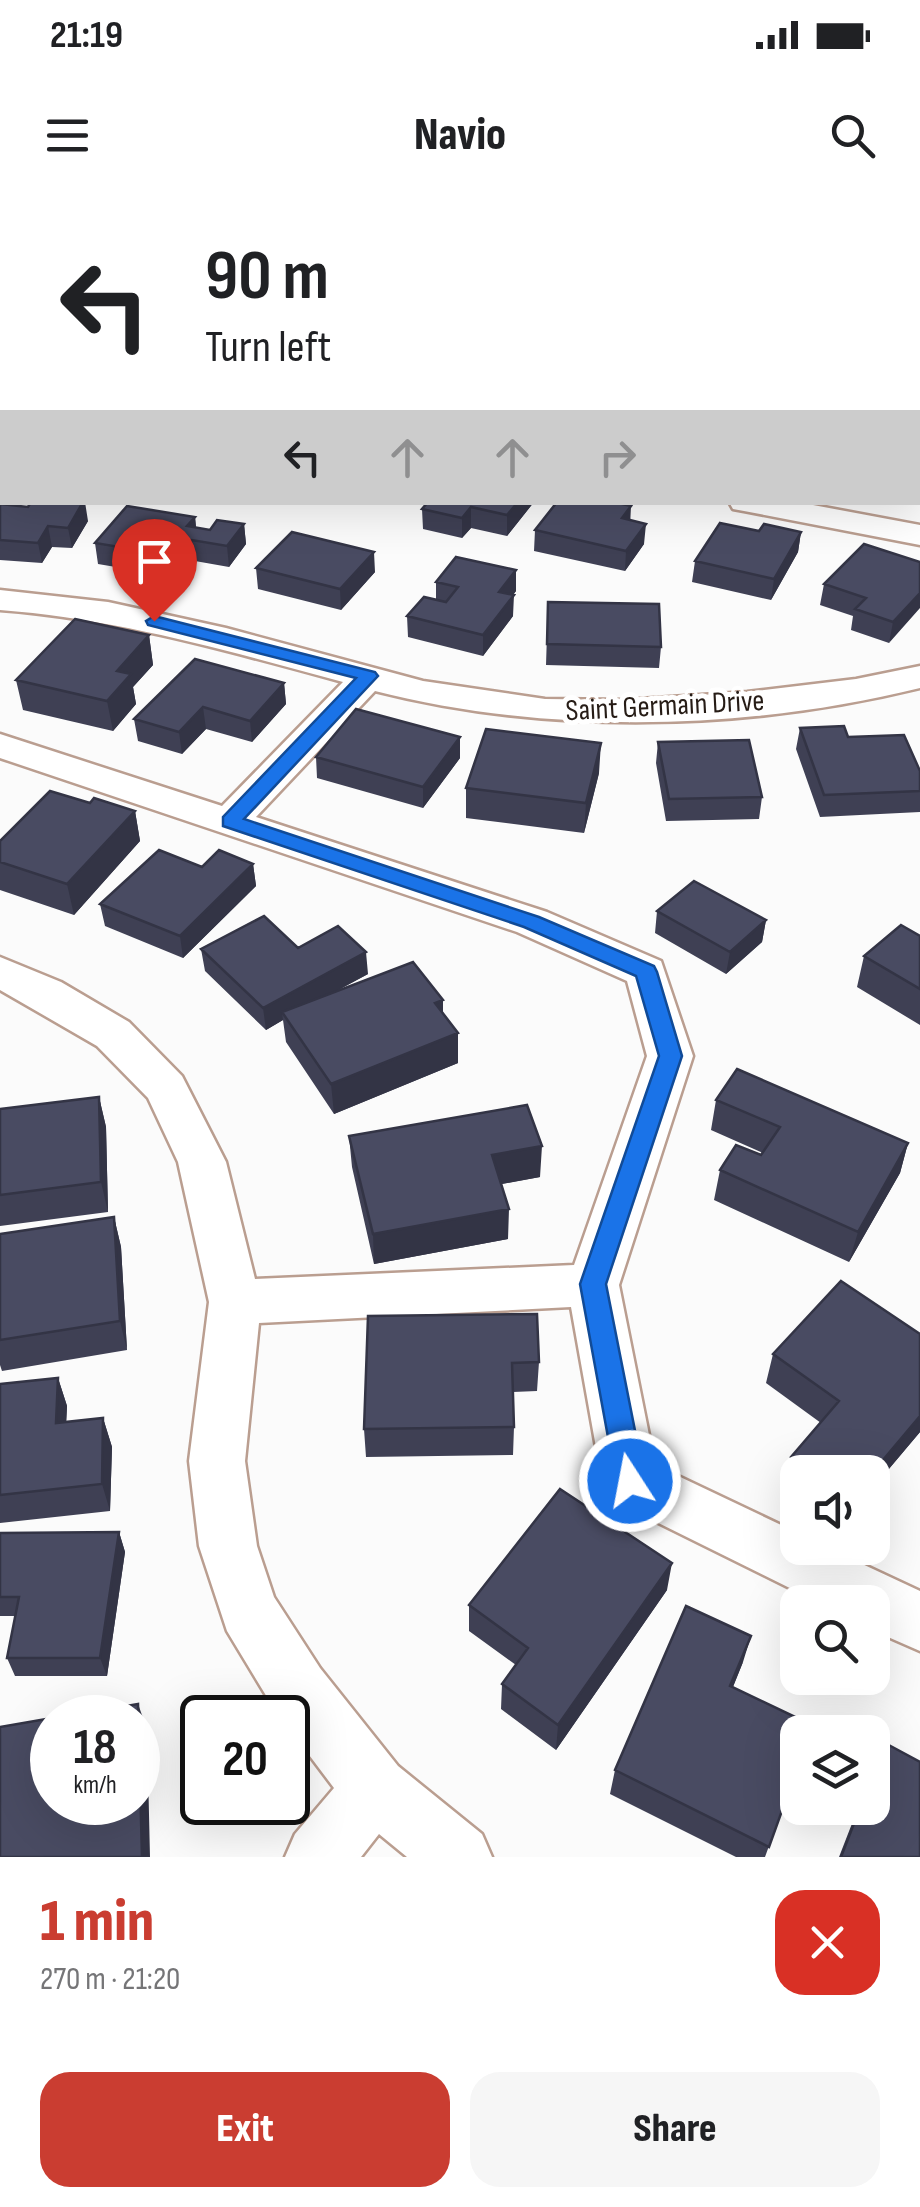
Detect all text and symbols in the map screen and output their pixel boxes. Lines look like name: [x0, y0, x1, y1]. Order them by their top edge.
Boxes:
text: 21:19: [50, 13, 123, 58]
icon: menu: [40, 108, 95, 163]
text: Navio: [414, 108, 506, 163]
icon: search: [825, 108, 880, 163]
text: 90 m: [205, 235, 329, 319]
icon: left: [40, 240, 170, 370]
text: Turn left: [205, 320, 331, 375]
icon: left: [275, 430, 330, 485]
icon: ahead: [380, 430, 435, 485]
icon: ahead: [485, 430, 540, 485]
icon: right: [590, 430, 645, 485]
pin: [112, 519, 197, 622]
icon: arrive: [127, 534, 182, 589]
street label: Saint Germain Drive: [565, 683, 765, 729]
position arrow: [578, 1429, 682, 1533]
map controls: [780, 1455, 890, 1825]
button: sound: [780, 1455, 890, 1565]
button: search: [780, 1585, 890, 1695]
speed limit sign: 20: [180, 1695, 310, 1825]
button: layers: [780, 1715, 890, 1825]
text: 18: [73, 1718, 117, 1778]
text: km/h: [73, 1770, 117, 1801]
text: 1 min: [40, 1886, 154, 1958]
button: close: [775, 1890, 880, 1995]
text: 270 m · 21:20: [40, 1960, 180, 1999]
button: Exit: [40, 2072, 450, 2187]
button: Share: [470, 2072, 880, 2187]

